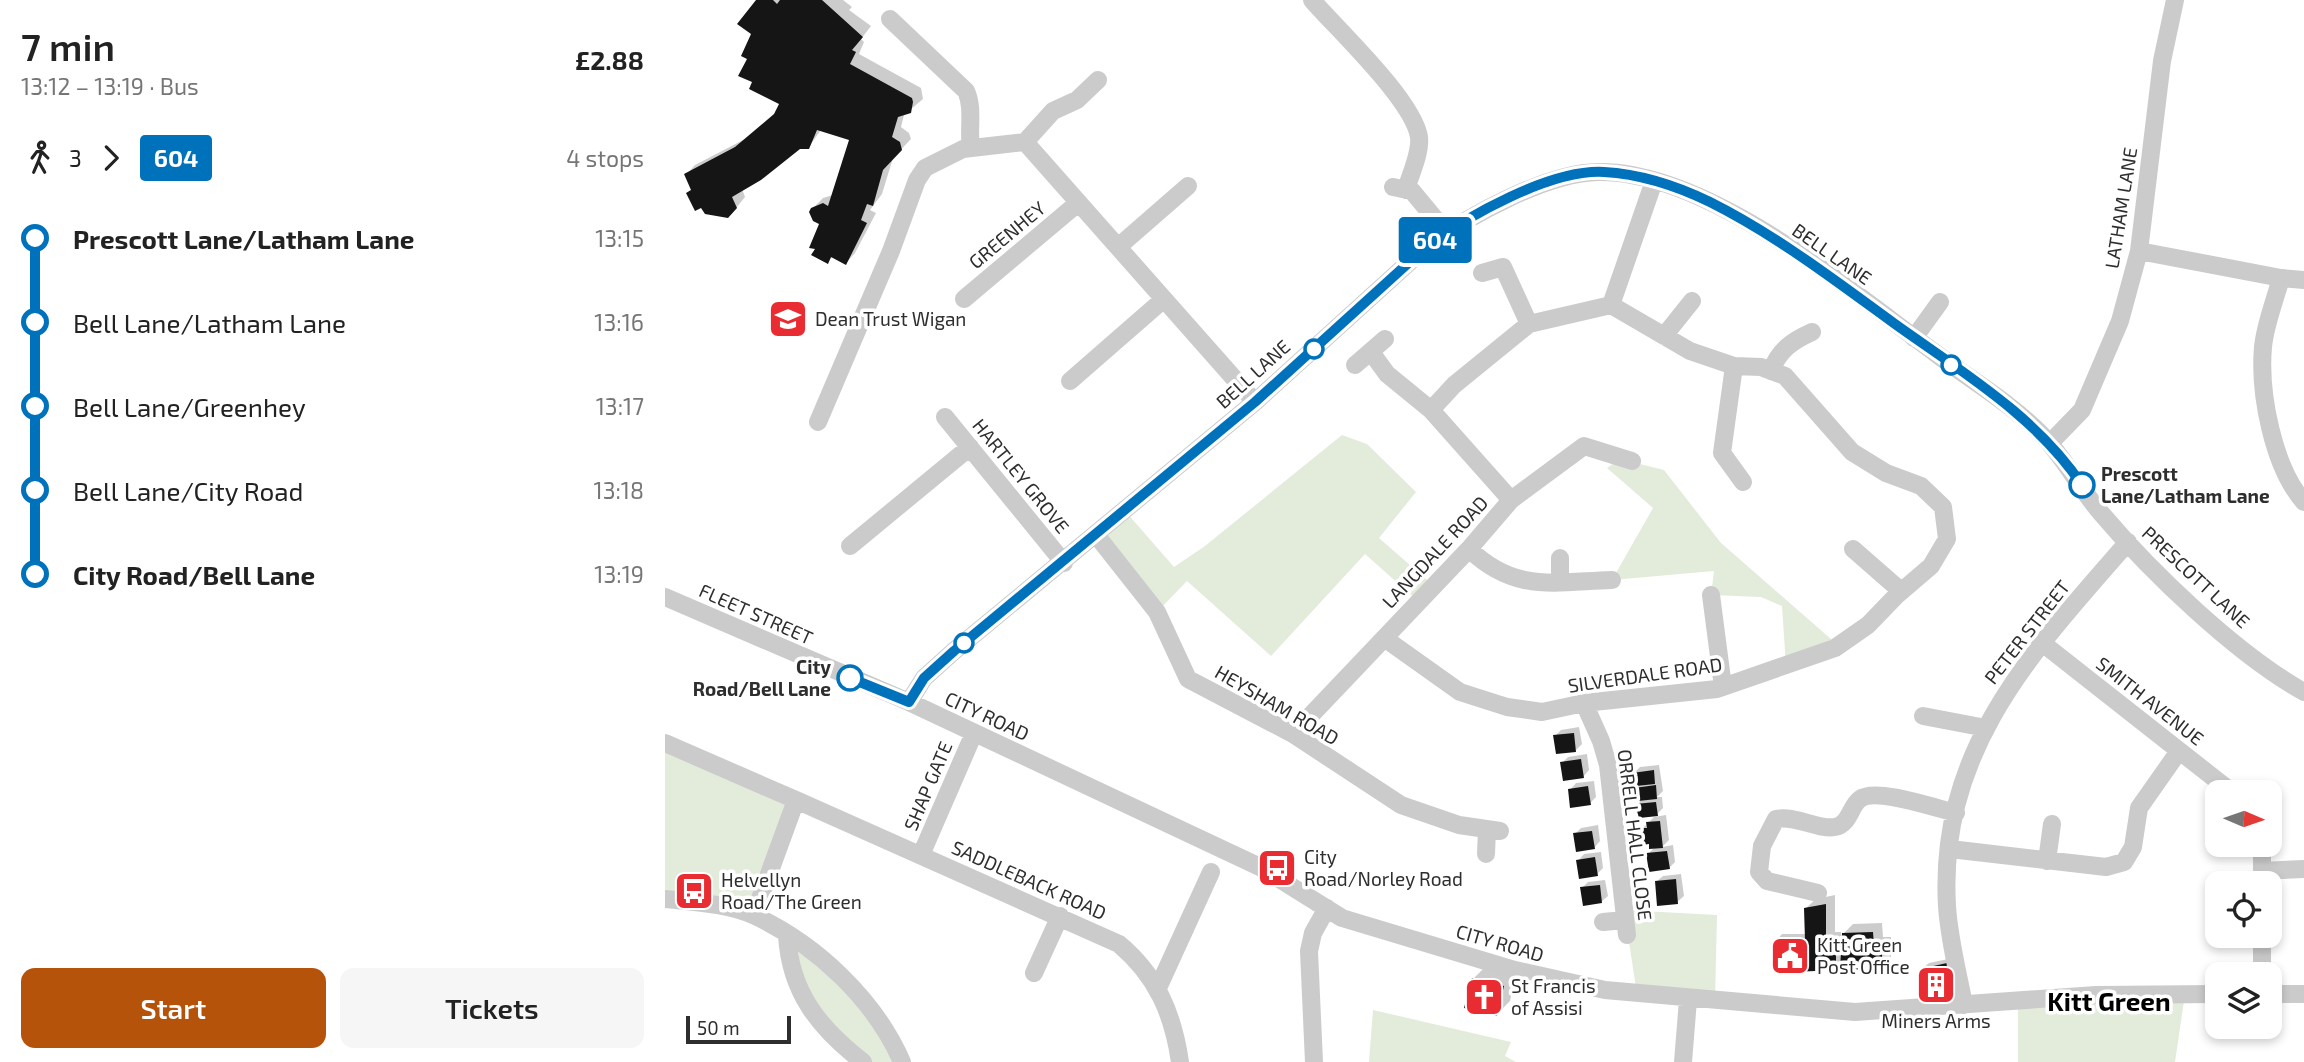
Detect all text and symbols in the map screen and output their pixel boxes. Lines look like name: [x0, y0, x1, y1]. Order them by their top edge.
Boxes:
text: 7 min: [21, 23, 115, 69]
text: £2.88: [575, 44, 644, 75]
text: 13:12 – 13:19 · Bus: [21, 72, 199, 100]
icon: walk: [21, 139, 59, 177]
icon: forward: [92, 139, 130, 177]
text: 604: [154, 143, 198, 172]
text: 3: [69, 144, 82, 172]
text: 4 stops: [566, 144, 644, 172]
street label: LATHAM LANE: [2100, 146, 2141, 270]
street label: GREENHEY: [964, 196, 1050, 273]
line badge: 604: [1395, 217, 1475, 263]
street label: BELL LANE: [1788, 218, 1876, 289]
text: Prescott Lane/Latham Lane: [73, 223, 414, 254]
text: 13:15: [595, 224, 644, 252]
text: 604: [1413, 225, 1457, 254]
school or university icon: Dean Trust Wigan: [767, 298, 809, 340]
text: Bell Lane/Latham Lane: [73, 307, 346, 338]
place label: Dean Trust Wigan: [815, 307, 966, 330]
text: 13:16: [594, 308, 644, 336]
street label: BELL LANE: [1211, 335, 1294, 413]
unlabelled marker: [1304, 339, 1324, 359]
unlabelled marker: [1941, 355, 1961, 375]
text: Bell Lane/Greenhey: [73, 391, 306, 422]
text: 13:17: [596, 392, 644, 420]
street label: HARTLEY GROVE: [968, 414, 1075, 538]
place label: Prescott Lane/Latham Lane: [2101, 462, 2270, 507]
marker: Prescott Lane/Latham Lane: [2069, 472, 2095, 498]
text: Bell Lane/City Road: [73, 475, 304, 506]
text: 13:18: [594, 476, 644, 504]
street label: LANGDALE ROAD: [1377, 491, 1492, 612]
street label: PRESCOTT LANE: [2138, 521, 2255, 632]
text: City Road/Bell Lane: [73, 559, 315, 590]
text: 13:19: [594, 560, 644, 588]
street label: PETER STREET: [1979, 575, 2074, 688]
street label: FLEET STREET: [696, 578, 817, 649]
unlabelled marker: [954, 633, 974, 653]
street label: SILVERDALE ROAD: [1566, 652, 1724, 697]
street label: SMITH AVENUE: [2092, 652, 2209, 750]
place label: City Road/Bell Lane: [693, 655, 831, 700]
street label: HEYSHAM ROAD: [1211, 660, 1343, 749]
marker: City Road/Bell Lane: [837, 665, 863, 691]
street label: CITY ROAD: [941, 686, 1033, 745]
street label: SHAP GATE: [898, 738, 957, 834]
street label: ORRELL HALL CLOSE: [1614, 748, 1657, 922]
north arrow: [2205, 780, 2282, 858]
map controls: [2205, 780, 2282, 1039]
street label: SADDLEBACK ROAD: [948, 835, 1110, 924]
place label: City Road/Norley Road: [1304, 845, 1463, 890]
bus stop icon: City Road/Norley Road: [1256, 847, 1298, 889]
place label: Helvellyn Road/The Green: [721, 868, 862, 913]
bus stop icon: Helvellyn Road/The Green: [673, 870, 715, 912]
button: locate: [2205, 871, 2282, 948]
street label: CITY ROAD: [1454, 919, 1547, 966]
place label: Kitt Green Post Office: [1817, 933, 1910, 978]
public building icon: Kitt Green Post Office: [1769, 935, 1811, 977]
button: layers: [2205, 962, 2282, 1039]
building icon: Miners Arms: [1915, 964, 1957, 1006]
button: Start: [21, 968, 326, 1048]
button: Tickets: [340, 968, 644, 1048]
place label: St Francis of Assisi: [1511, 974, 1596, 1019]
church icon: St Francis of Assisi: [1463, 976, 1505, 1018]
district label: Kitt Green: [2047, 985, 2171, 1016]
place label: Miners Arms: [1881, 1009, 1991, 1032]
scale bar: [686, 1013, 791, 1045]
text: 50 m: [697, 1016, 740, 1039]

